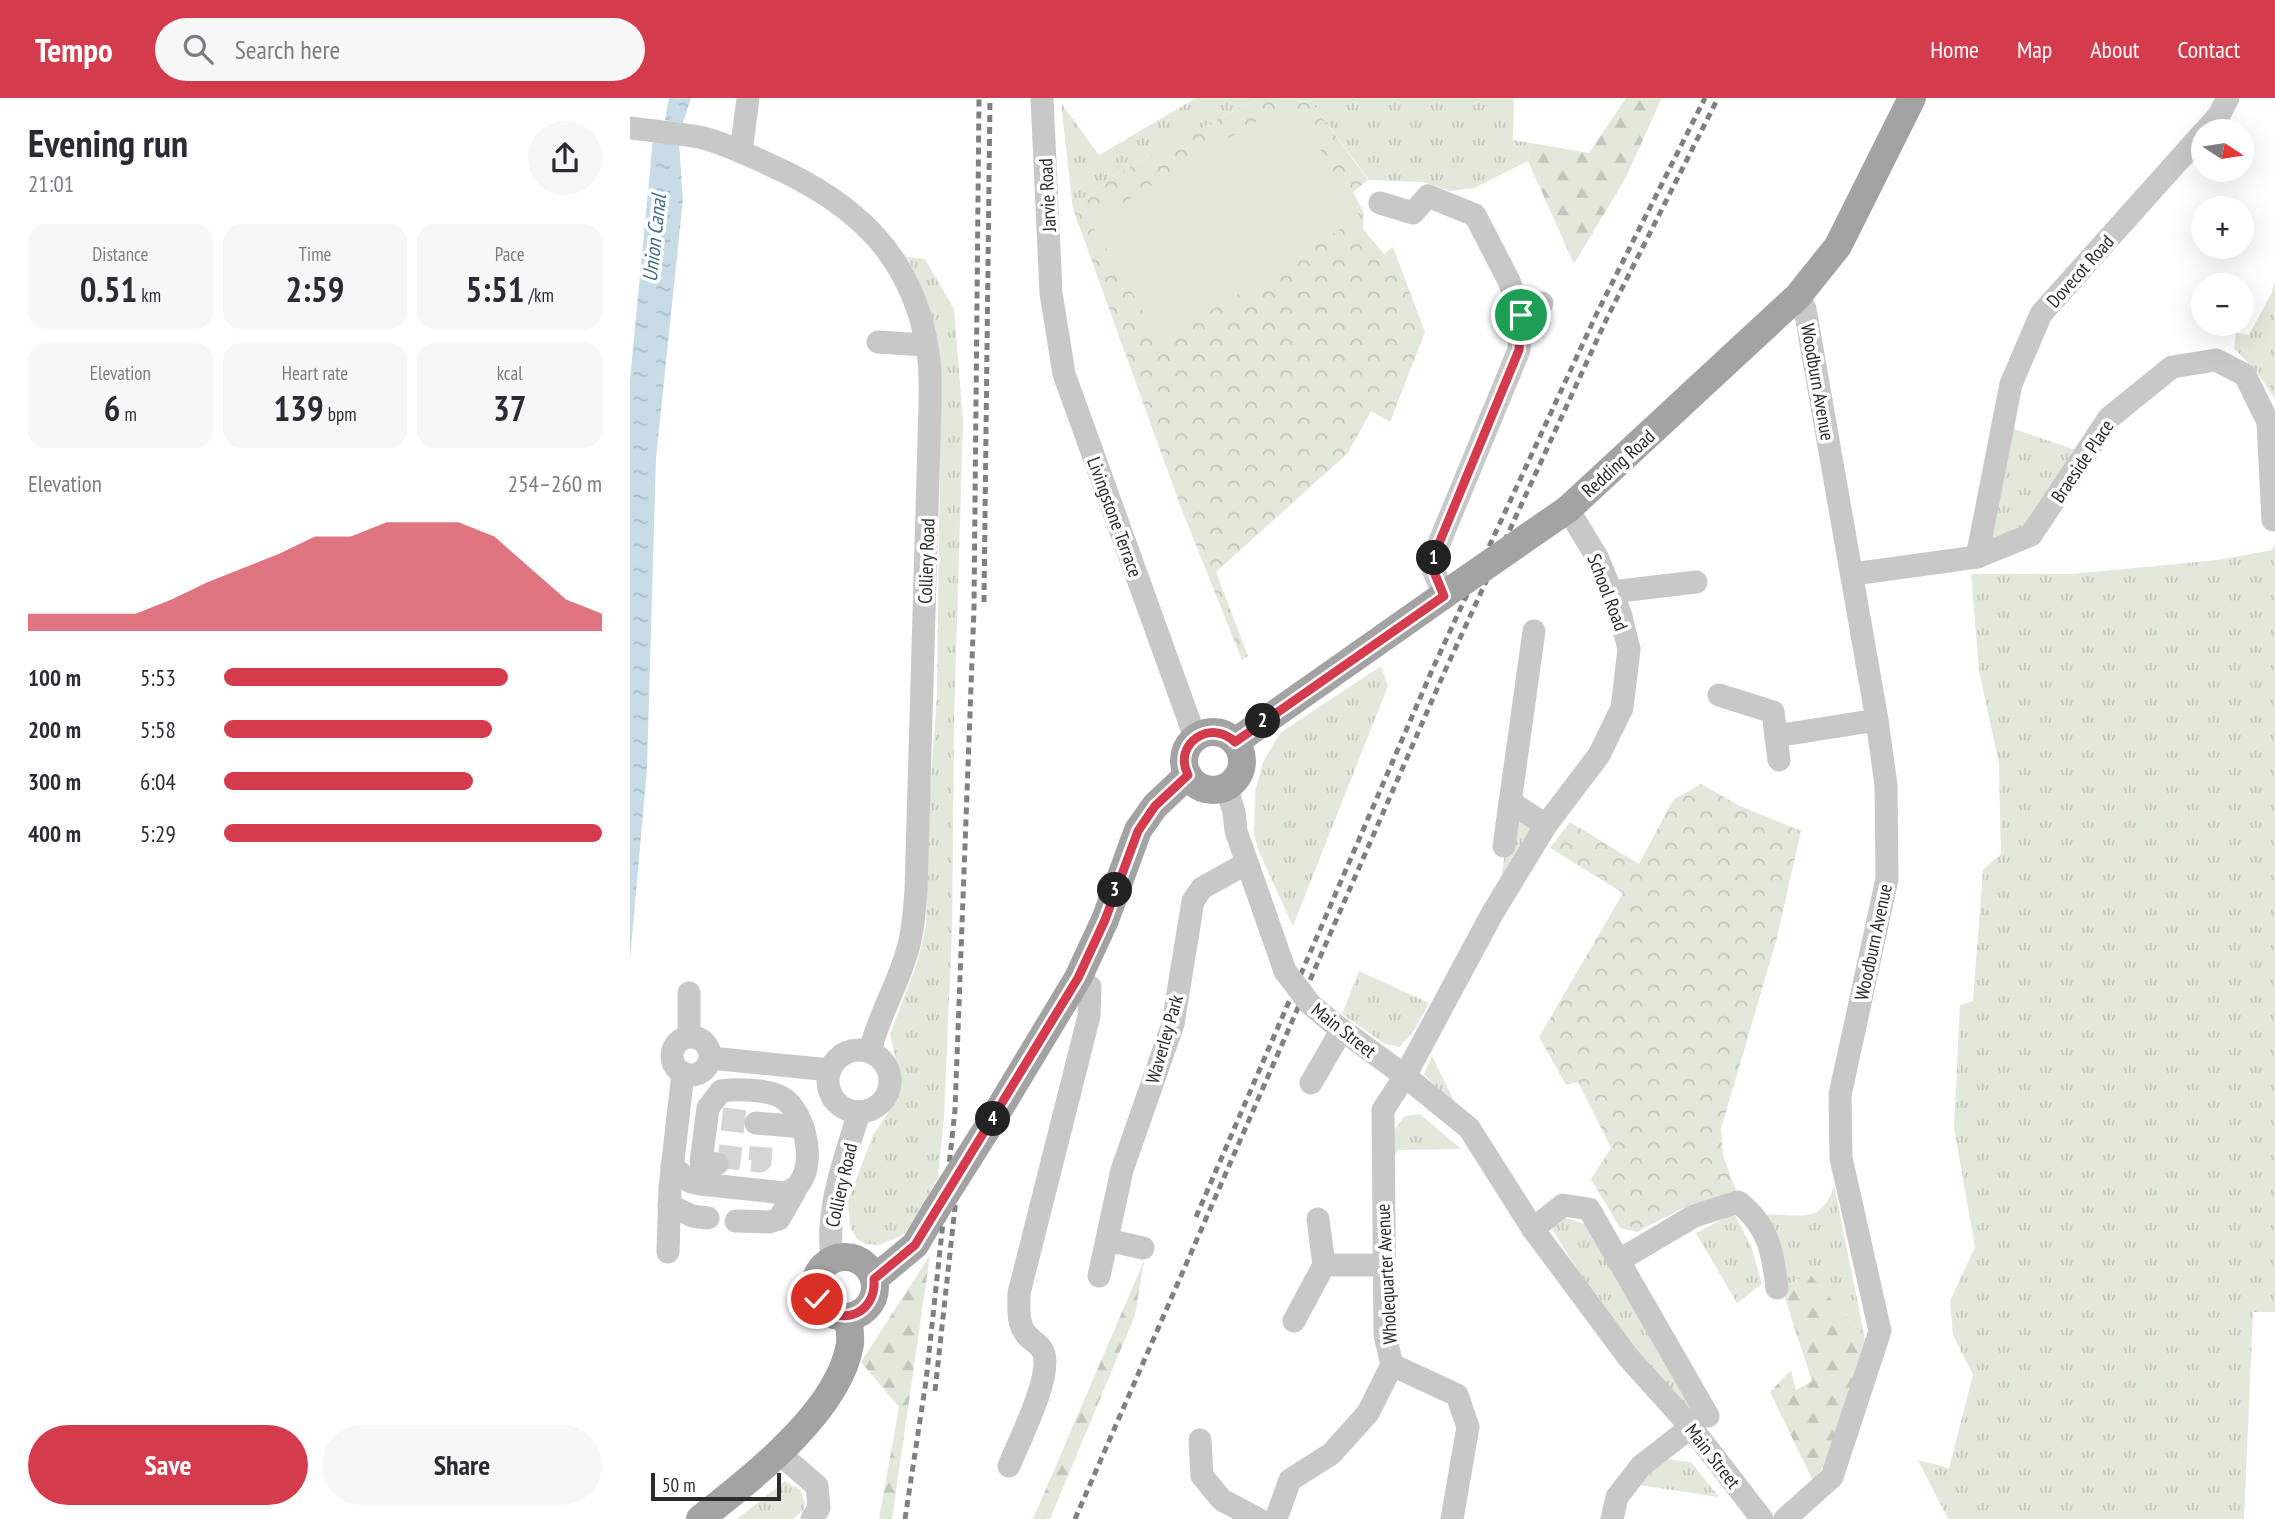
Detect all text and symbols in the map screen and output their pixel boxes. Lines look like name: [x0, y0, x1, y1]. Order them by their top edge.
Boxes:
search box: [155, 18, 645, 81]
text: Tempo: [35, 28, 113, 71]
icon: search: [179, 30, 217, 68]
text: Search here: [235, 33, 340, 66]
text: Home: [1930, 34, 1979, 65]
text: Map: [2017, 34, 2052, 65]
text: About: [2090, 34, 2139, 65]
text: Contact: [2177, 34, 2240, 65]
text: Evening run: [28, 118, 188, 167]
north arrow: [2191, 119, 2254, 182]
map controls: [2191, 119, 2254, 336]
button: share: [528, 121, 602, 195]
street label: Jarvie Road: [1033, 158, 1061, 233]
text: 21:01: [28, 169, 74, 198]
water label: Union Canal: [636, 191, 672, 283]
button: +: [2191, 196, 2254, 259]
street label: Dovecot Road: [2041, 230, 2119, 312]
text: Distance: [92, 242, 148, 266]
text: Time: [299, 242, 331, 266]
text: Pace: [495, 242, 525, 266]
text: 0.51: [80, 266, 137, 312]
text: 2:59: [286, 266, 344, 312]
text: 5:51: [465, 266, 524, 312]
button: −: [2191, 273, 2254, 336]
text: km: [137, 283, 161, 307]
text: /km: [524, 283, 554, 307]
pin: [1491, 285, 1551, 345]
icon: arrive: [1502, 296, 1540, 334]
street label: Woodburn Avenue: [1796, 322, 1840, 442]
text: Elevation: [90, 361, 151, 385]
text: Heart rate: [282, 361, 348, 385]
text: kcal: [497, 361, 523, 385]
text: 6: [104, 385, 120, 431]
text: 139: [273, 385, 324, 431]
text: 37: [493, 385, 526, 431]
text: m: [120, 402, 137, 426]
text: bpm: [324, 402, 357, 426]
street label: Braeside Place: [2045, 415, 2119, 507]
street label: Redding Road: [1577, 424, 1659, 502]
street label: Livingstone Terrace: [1082, 454, 1148, 581]
text: Elevation: [28, 469, 102, 498]
text: 254–260 m: [508, 469, 602, 498]
street label: Colliery Road: [913, 518, 939, 604]
pin: 1: [1416, 540, 1452, 575]
text: 1: [1429, 545, 1438, 569]
street label: School Road: [1582, 550, 1634, 634]
text: 100 m: [28, 663, 81, 692]
text: 5:53: [140, 663, 176, 692]
pin: 2: [1246, 704, 1280, 738]
text: 2: [1258, 708, 1267, 732]
text: 200 m: [28, 715, 81, 744]
text: 5:58: [140, 715, 176, 744]
text: 300 m: [28, 767, 81, 796]
text: 6:04: [140, 767, 176, 796]
text: 400 m: [28, 819, 81, 848]
text: 5:29: [140, 819, 176, 848]
pin: 3: [1098, 872, 1133, 908]
text: 3: [1110, 877, 1119, 901]
street label: Woodburn Avenue: [1849, 881, 1897, 1002]
street label: Waverley Park: [1140, 991, 1188, 1086]
street label: Main Street: [1307, 997, 1382, 1063]
pin: 4: [976, 1102, 1010, 1136]
text: 4: [988, 1106, 997, 1130]
street label: Colliery Road: [820, 1141, 862, 1229]
street label: Wholequarter Avenue: [1370, 1203, 1402, 1345]
pin: [787, 1269, 847, 1329]
icon: check: [798, 1280, 836, 1318]
street label: Main Street: [1680, 1419, 1746, 1494]
button: Save: [28, 1425, 308, 1505]
button: Share: [322, 1425, 602, 1505]
scale bar: [651, 1470, 780, 1502]
text: 50 m: [662, 1473, 696, 1497]

